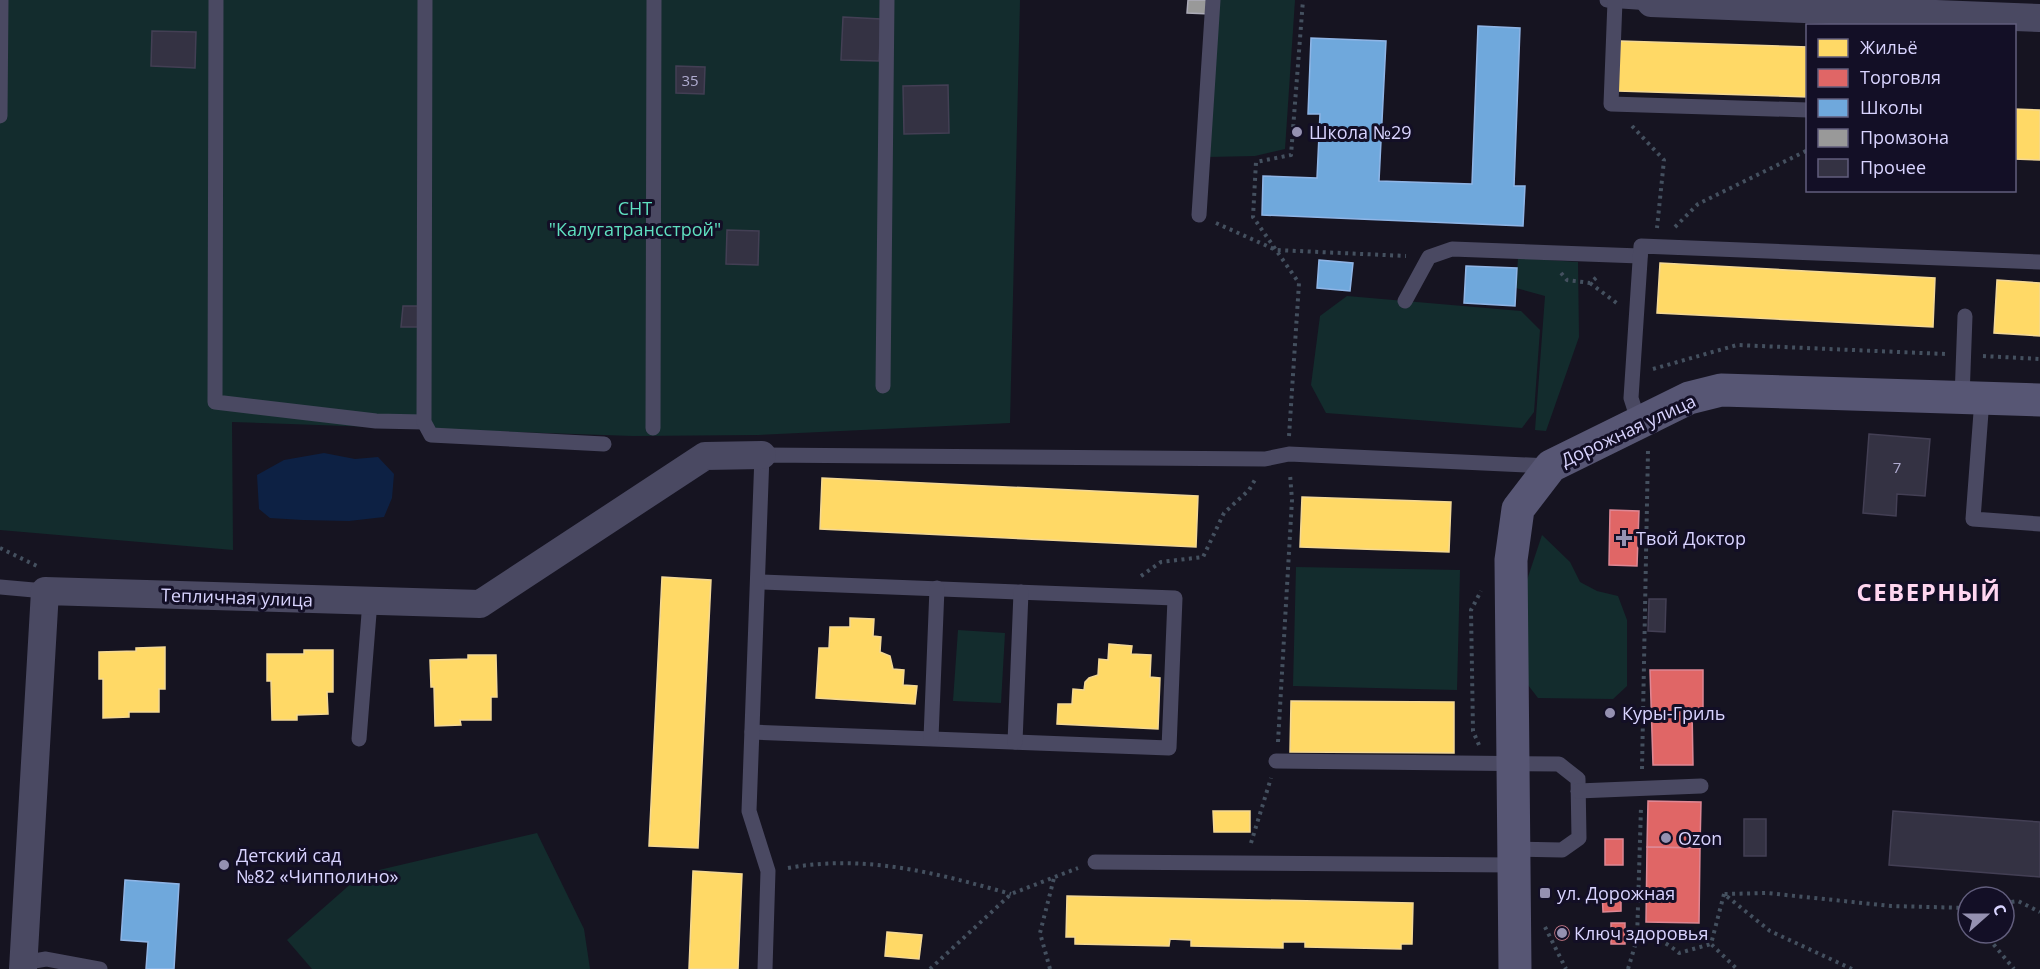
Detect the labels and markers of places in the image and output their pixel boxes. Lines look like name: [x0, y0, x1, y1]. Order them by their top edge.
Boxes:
place label: Школа №29: [1309, 120, 1412, 144]
marker: Школа №29: [1290, 125, 1304, 139]
place label: Твой Доктор: [1636, 526, 1746, 550]
marker: Твой Доктор: [1617, 531, 1631, 545]
place label: Куры-Гриль: [1622, 701, 1725, 725]
marker: Куры-Гриль: [1603, 706, 1617, 720]
place label: Ozon: [1678, 826, 1722, 850]
marker: Ozon: [1659, 831, 1673, 845]
place label: Детский сад №82 «Чипполино»: [236, 843, 399, 888]
marker: Детский сад №82 «Чипполино»: [217, 858, 231, 872]
place label: ул. Дорожная: [1557, 881, 1675, 905]
marker: ул. Дорожная: [1538, 886, 1552, 900]
place label: Ключ здоровья: [1574, 921, 1708, 945]
marker: Ключ здоровья: [1555, 926, 1569, 940]

